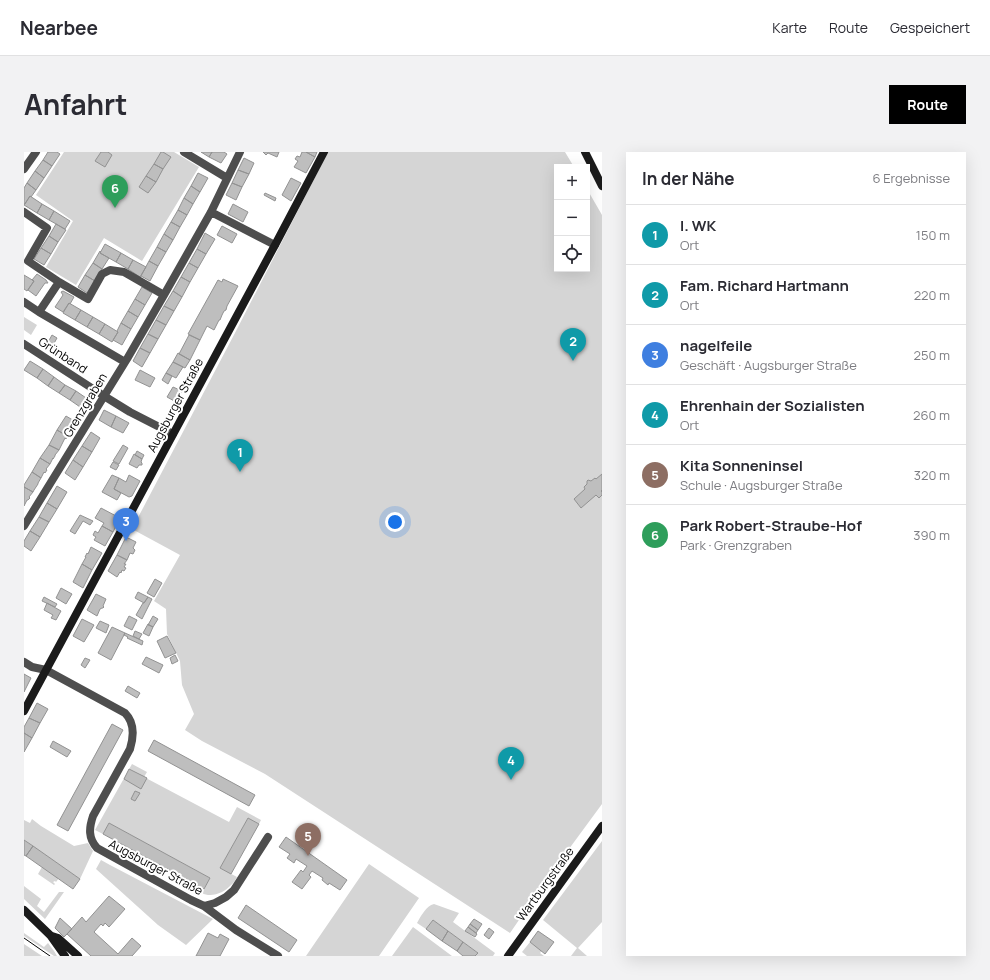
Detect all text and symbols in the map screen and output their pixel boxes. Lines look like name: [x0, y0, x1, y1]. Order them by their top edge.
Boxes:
text: Nearbee: [20, 15, 98, 41]
text: Karte: [772, 18, 807, 37]
text: Route: [829, 18, 868, 37]
text: Gespeichert: [890, 18, 970, 37]
text: Anfahrt: [24, 85, 127, 123]
button: Route: [889, 85, 966, 124]
map controls: [554, 164, 590, 272]
button: +: [554, 164, 590, 200]
text: In der Nähe: [642, 167, 735, 190]
text: 6 Ergebnisse: [873, 169, 950, 187]
pin: 6: [102, 175, 128, 208]
button: −: [554, 200, 590, 236]
text: I. WK: [680, 215, 716, 236]
text: 1: [652, 226, 658, 244]
text: 150 m: [916, 226, 950, 244]
button: locate: [554, 236, 590, 272]
text: Ort: [680, 236, 699, 254]
text: Fam. Richard Hartmann: [680, 275, 849, 296]
text: 2: [651, 286, 659, 304]
text: 220 m: [914, 286, 950, 304]
text: Ort: [680, 296, 699, 314]
pin: 2: [560, 328, 586, 361]
street label: Grünband: [35, 333, 91, 377]
text: nagelfeile: [680, 335, 752, 356]
text: 3: [651, 346, 659, 364]
text: 250 m: [914, 346, 950, 364]
street label: Augsburger Straße: [143, 355, 207, 455]
text: Geschäft · Augsburger Straße: [680, 356, 857, 374]
street label: Grenzgraben: [59, 370, 111, 440]
text: Ehrenhain der Sozialisten: [680, 395, 865, 416]
text: 4: [651, 406, 659, 424]
text: 260 m: [913, 406, 950, 424]
text: Ort: [680, 416, 699, 434]
pin: 1: [227, 439, 253, 472]
text: Kita Sonneninsel: [680, 455, 803, 476]
text: 5: [651, 466, 659, 484]
text: 320 m: [914, 466, 950, 484]
text: Schule · Augsburger Straße: [680, 476, 843, 494]
pin: 3: [113, 508, 139, 541]
your location: [385, 512, 405, 532]
text: Park Robert-Straube-Hof: [680, 515, 862, 536]
text: 6: [651, 526, 659, 544]
text: 390 m: [913, 526, 950, 544]
text: Park · Grenzgraben: [680, 536, 792, 554]
pin: 4: [498, 747, 524, 780]
pin: 5: [295, 823, 321, 856]
street label: Augsburger Straße: [106, 835, 206, 899]
street label: Wartburgstraße: [512, 843, 578, 925]

